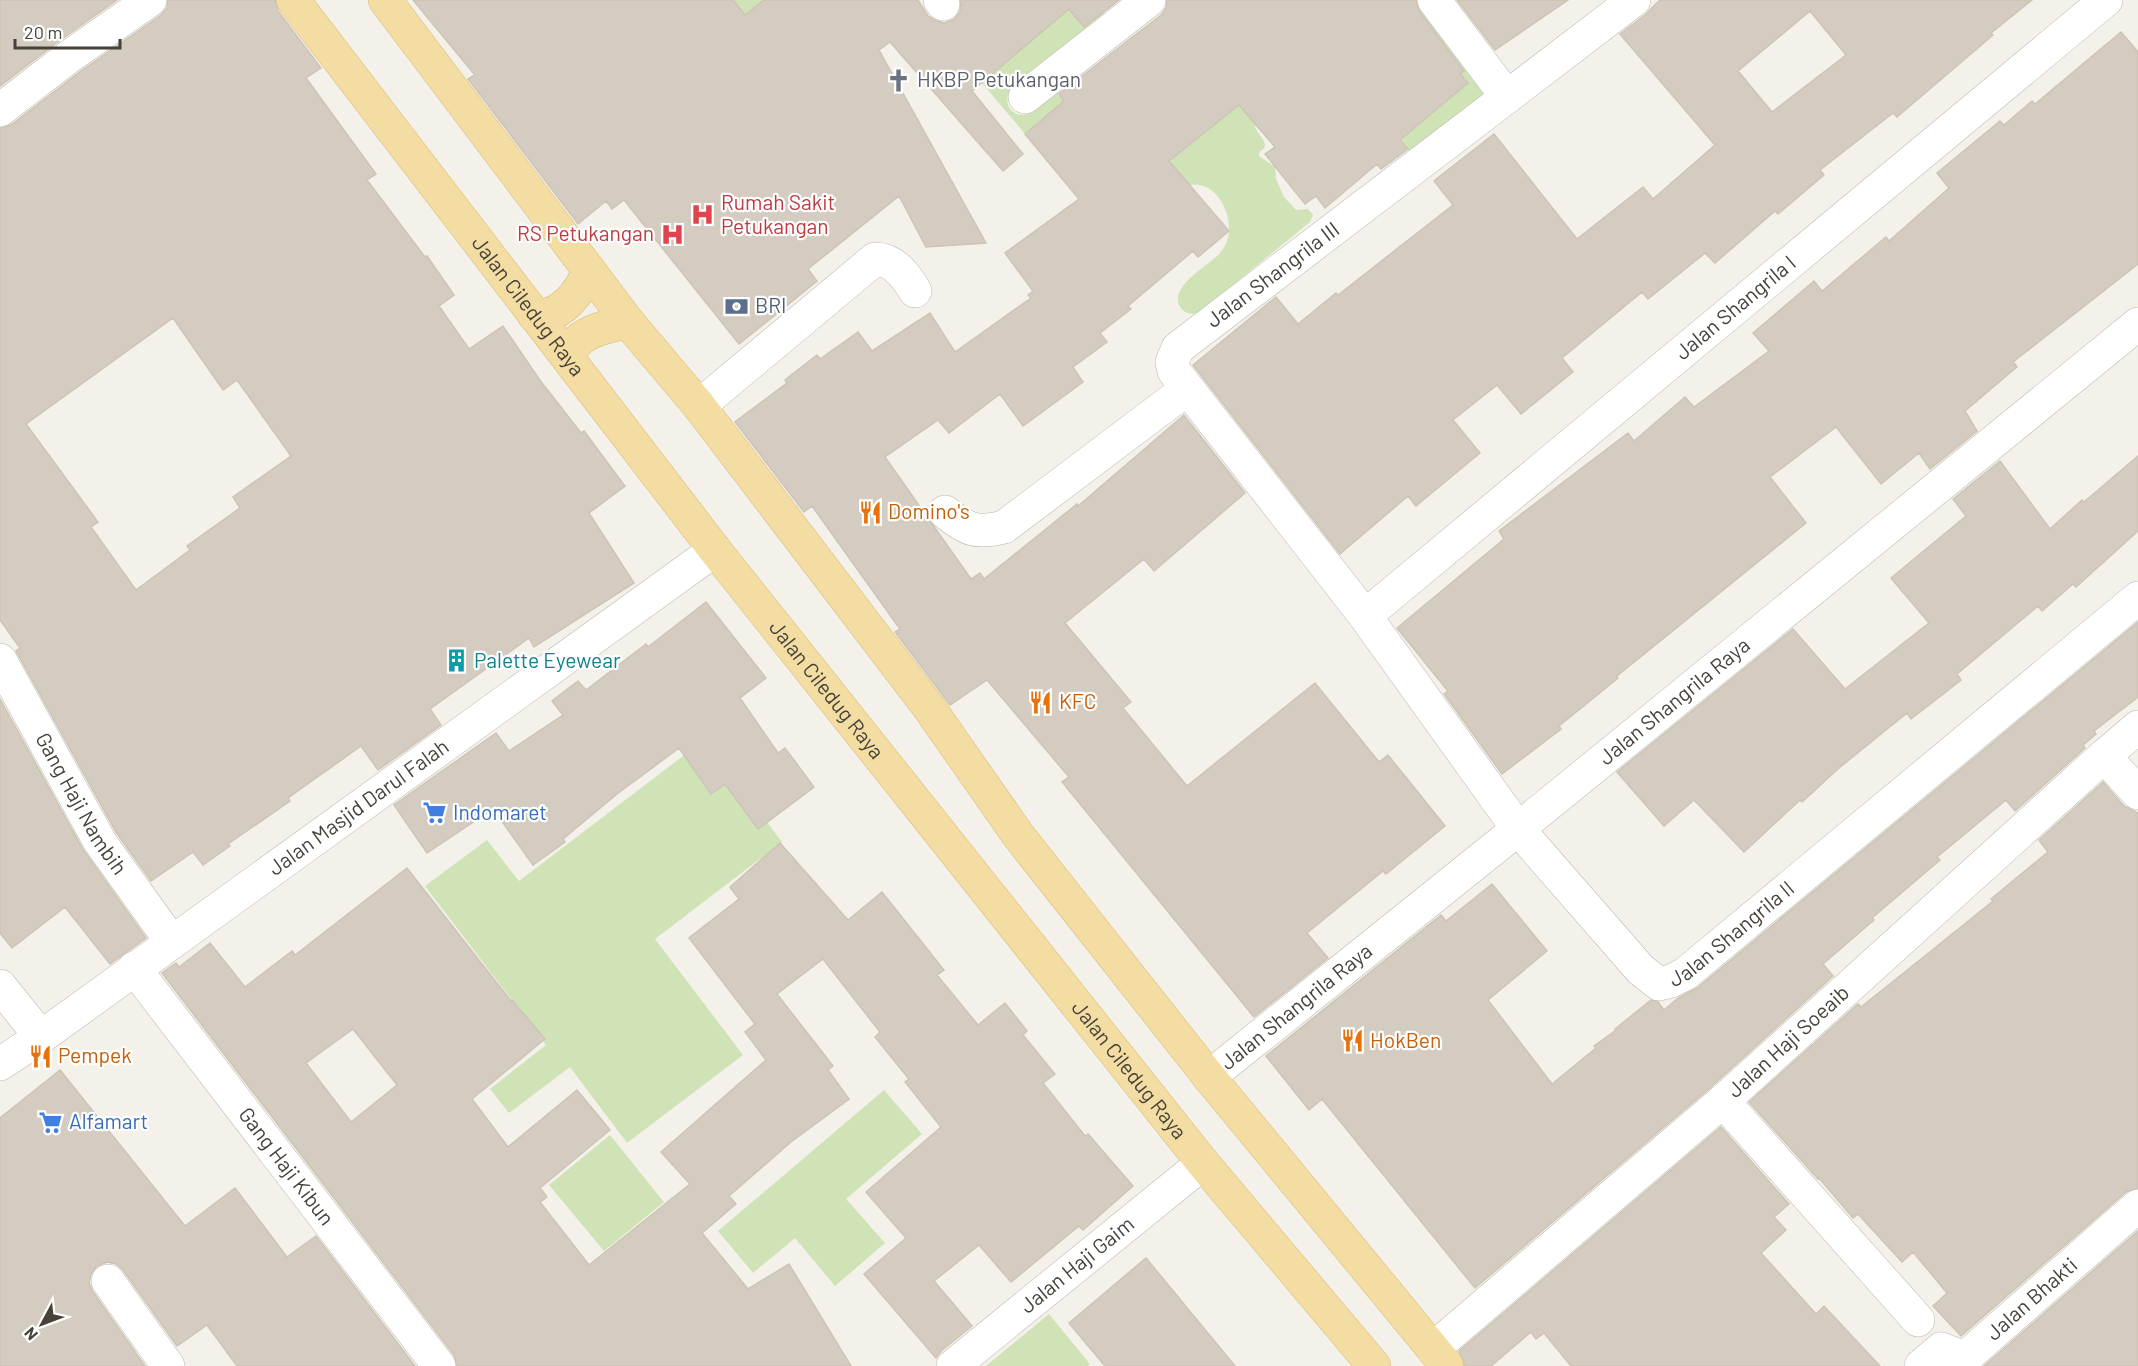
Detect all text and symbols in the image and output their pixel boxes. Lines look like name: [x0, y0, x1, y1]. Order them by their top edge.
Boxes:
scale bar: [15, 12, 120, 50]
text: 20 m: [24, 21, 62, 43]
place label: HKBP Petukangan: [917, 66, 1081, 91]
church icon: HKBP Petukangan: [886, 67, 912, 93]
place label: Rumah Sakit Petukangan: [721, 189, 835, 238]
hospital icon: Rumah Sakit Petukangan: [690, 202, 716, 228]
street label: Jalan Shangrila III: [1201, 216, 1343, 332]
place label: RS Petukangan: [517, 220, 654, 245]
hospital icon: RS Petukangan: [659, 221, 685, 247]
street label: Jalan Ciledug Raya: [468, 230, 591, 380]
street label: Jalan Shangrila I: [1669, 249, 1800, 364]
place label: BRI: [755, 292, 786, 317]
bank icon: BRI: [724, 293, 750, 319]
place label: Domino's: [888, 498, 970, 523]
restaurant icon: Domino's: [857, 499, 883, 525]
street label: Jalan Ciledug Raya: [765, 615, 890, 763]
street label: Jalan Shangrila Raya: [1593, 632, 1754, 769]
place label: Palette Eyewear: [474, 647, 621, 672]
building icon: Palette Eyewear: [443, 648, 469, 674]
place label: KFC: [1059, 688, 1096, 713]
restaurant icon: KFC: [1028, 689, 1054, 715]
street label: Gang Haji Nambih: [31, 728, 133, 879]
street label: Jalan Masjid Darul Falah: [263, 733, 453, 880]
place label: Indomaret: [453, 799, 547, 824]
supermarket icon: Indomaret: [422, 800, 448, 826]
street label: Jalan Shangrila II: [1664, 875, 1799, 991]
street label: Jalan Shangrila Raya: [1215, 937, 1376, 1074]
street label: Jalan Haji Soeaib: [1721, 979, 1854, 1102]
street label: Jalan Ciledug Raya: [1067, 995, 1193, 1143]
place label: HokBen: [1370, 1027, 1441, 1052]
restaurant icon: HokBen: [1339, 1028, 1365, 1054]
place label: Pempek: [58, 1042, 132, 1067]
restaurant icon: Pempek: [27, 1043, 53, 1069]
street label: Gang Haji Kibun: [234, 1102, 340, 1229]
place label: Alfamart: [69, 1108, 148, 1133]
supermarket icon: Alfamart: [38, 1109, 64, 1135]
street label: Jalan Haji Gaim: [1014, 1210, 1138, 1318]
street label: Jalan Bhakti: [1980, 1251, 2082, 1345]
north arrow: [12, 1294, 72, 1354]
text: N: [20, 1324, 41, 1344]

